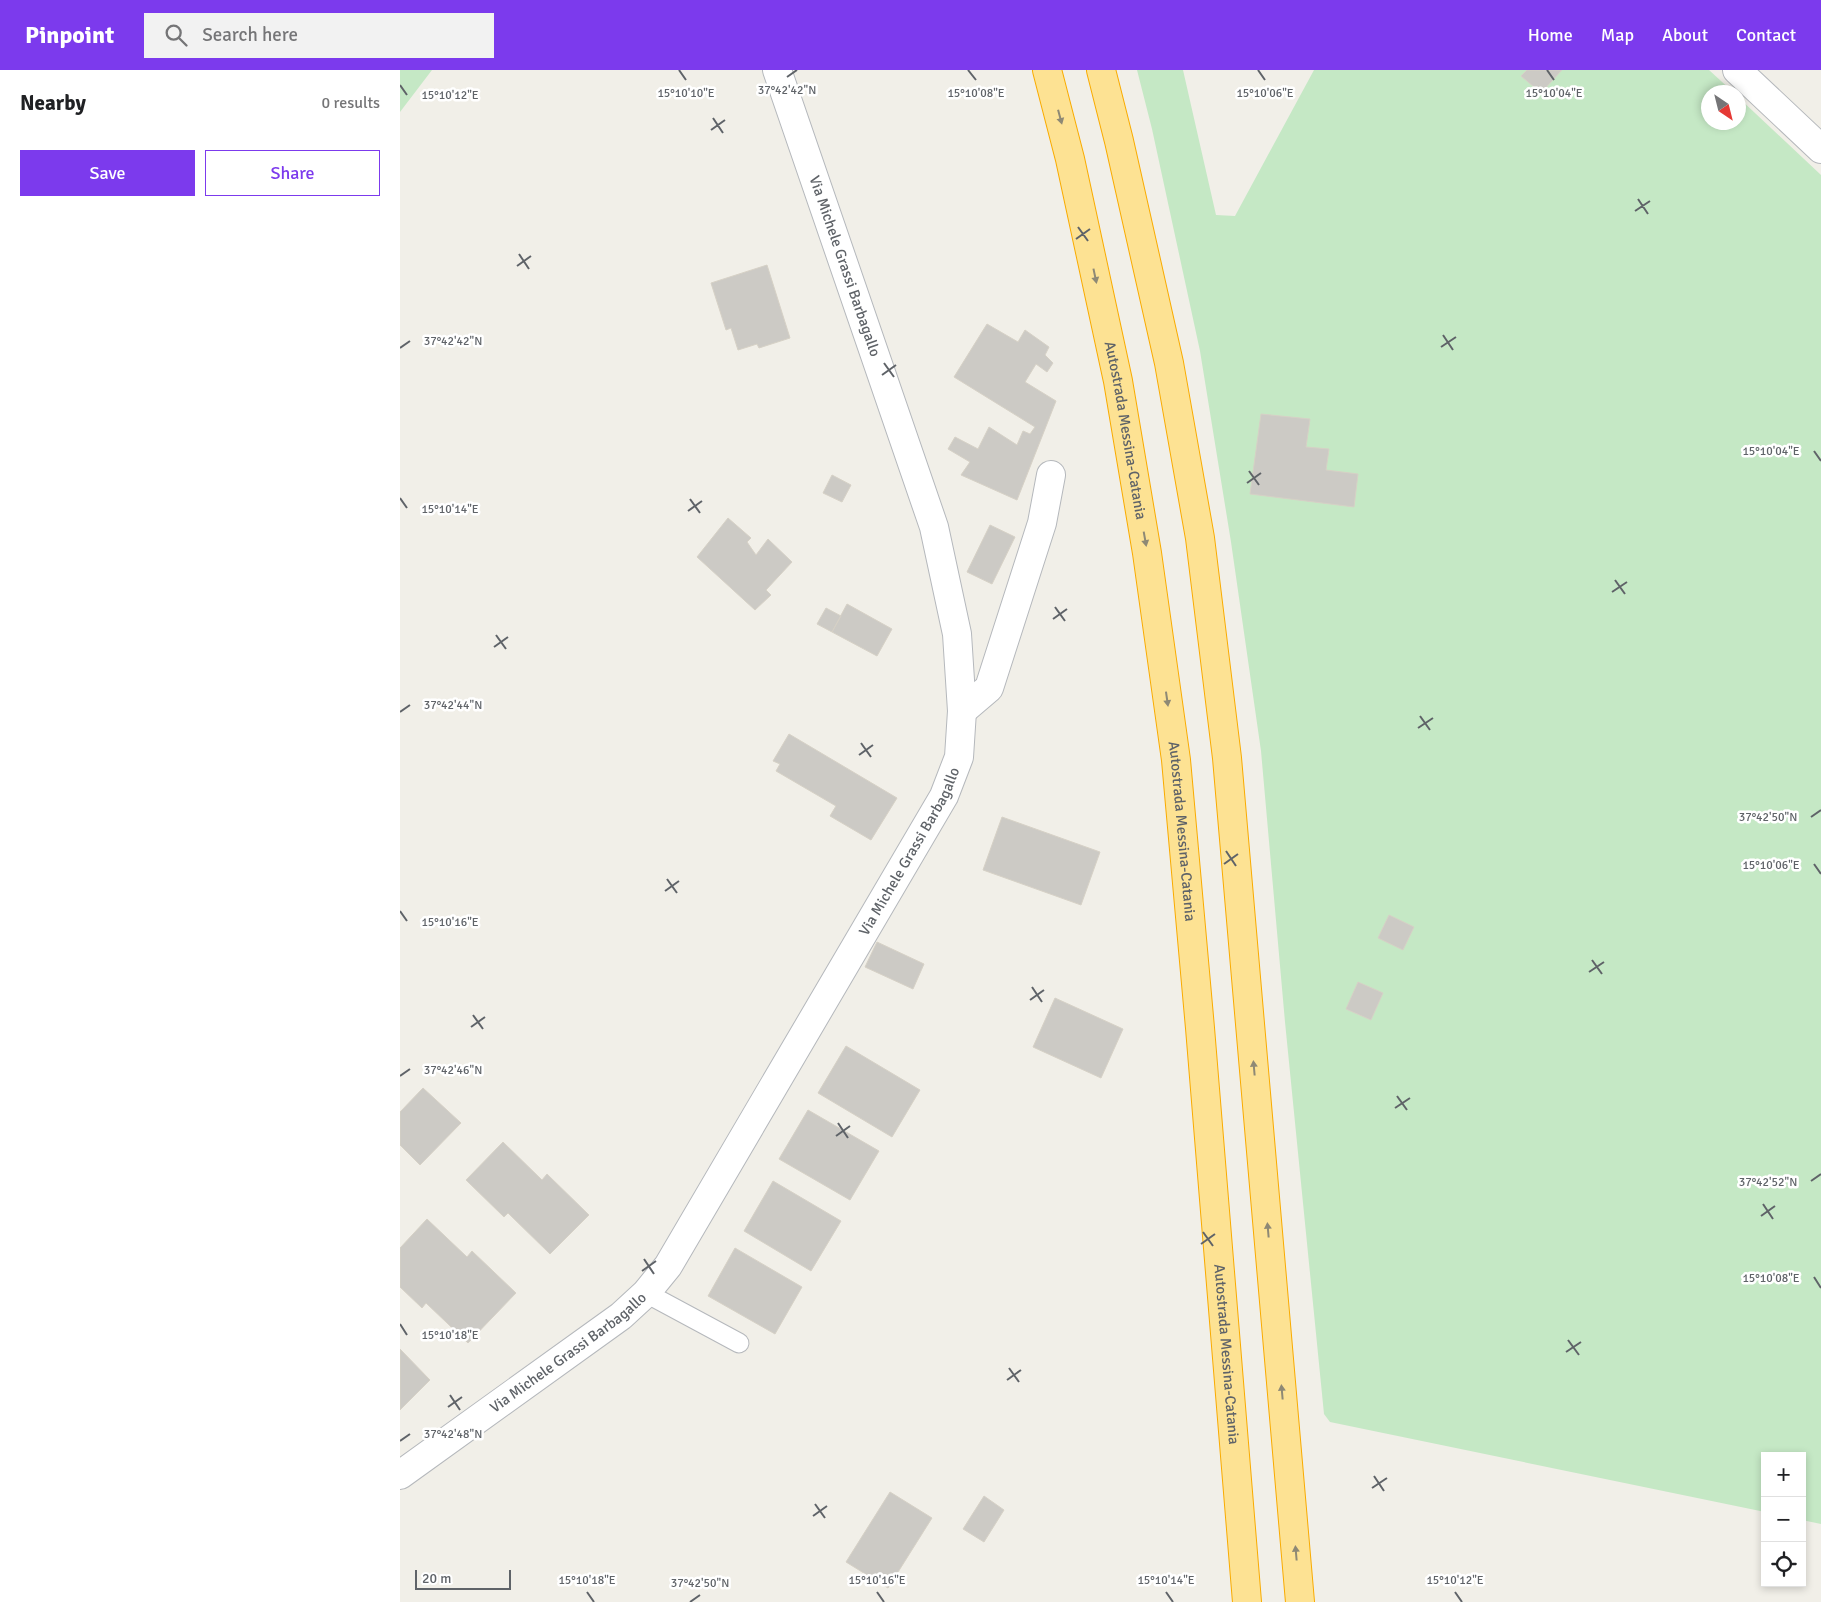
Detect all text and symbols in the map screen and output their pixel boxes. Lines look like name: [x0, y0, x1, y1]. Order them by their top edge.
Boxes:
search box: [144, 13, 494, 58]
text: Pinpoint: [25, 20, 114, 50]
icon: search: [162, 21, 190, 49]
text: Search here: [202, 23, 298, 47]
text: Home: [1528, 24, 1573, 46]
text: Map: [1601, 24, 1634, 46]
text: About: [1662, 24, 1708, 46]
text: Contact: [1736, 24, 1796, 46]
text: 37°42'42"N: [758, 83, 816, 98]
north arrow: [1701, 85, 1746, 130]
text: 15°10'10"E: [657, 86, 715, 101]
text: 15°10'08"E: [947, 86, 1005, 101]
text: 15°10'06"E: [1236, 86, 1294, 101]
text: 15°10'04"E: [1525, 86, 1583, 101]
text: 15°10'12"E: [421, 88, 479, 103]
text: Nearby: [20, 90, 86, 116]
text: 0 results: [321, 93, 380, 113]
one-way arrow: [1056, 110, 1064, 125]
button: Save: [20, 150, 195, 196]
button: Share: [205, 150, 380, 196]
street label: Via Michele Grassi Barbagallo: [806, 173, 885, 359]
one-way arrow: [1091, 268, 1099, 283]
text: 37°42'42"N: [424, 334, 482, 349]
street label: Autostrada Messina-Catania: [1101, 340, 1150, 521]
text: 15°10'04"E: [1742, 444, 1800, 459]
text: 15°10'14"E: [421, 502, 479, 517]
one-way arrow: [1141, 531, 1149, 547]
one-way arrow: [1164, 692, 1172, 708]
text: 37°42'44"N: [424, 698, 482, 713]
street label: Autostrada Messina-Catania: [1164, 740, 1199, 922]
street label: Via Michele Grassi Barbagallo: [855, 764, 963, 939]
text: 37°42'50"N: [1739, 810, 1797, 825]
text: 15°10'06"E: [1742, 858, 1800, 873]
text: 15°10'16"E: [421, 915, 479, 930]
one-way arrow: [1250, 1059, 1258, 1075]
text: 37°42'46"N: [424, 1063, 482, 1078]
text: 37°42'52"N: [1739, 1175, 1797, 1190]
one-way arrow: [1264, 1221, 1272, 1237]
street label: Autostrada Messina-Catania: [1210, 1263, 1243, 1445]
text: 15°10'08"E: [1742, 1271, 1800, 1286]
street label: Via Michele Grassi Barbagallo: [486, 1288, 650, 1416]
text: 15°10'18"E: [421, 1328, 479, 1343]
one-way arrow: [1278, 1383, 1286, 1399]
text: 37°42'48"N: [424, 1427, 482, 1442]
map controls: [1761, 1452, 1806, 1587]
button: +: [1761, 1452, 1806, 1497]
button: −: [1761, 1497, 1806, 1542]
button: locate: [1761, 1542, 1806, 1587]
one-way arrow: [1292, 1545, 1300, 1561]
scale bar: [415, 1567, 511, 1590]
text: 20 m: [422, 1570, 451, 1587]
text: 15°10'18"E: [558, 1573, 616, 1588]
text: 15°10'16"E: [848, 1573, 906, 1588]
text: 15°10'14"E: [1137, 1573, 1195, 1588]
text: 15°10'12"E: [1426, 1573, 1484, 1588]
text: 37°42'50"N: [671, 1576, 729, 1591]

